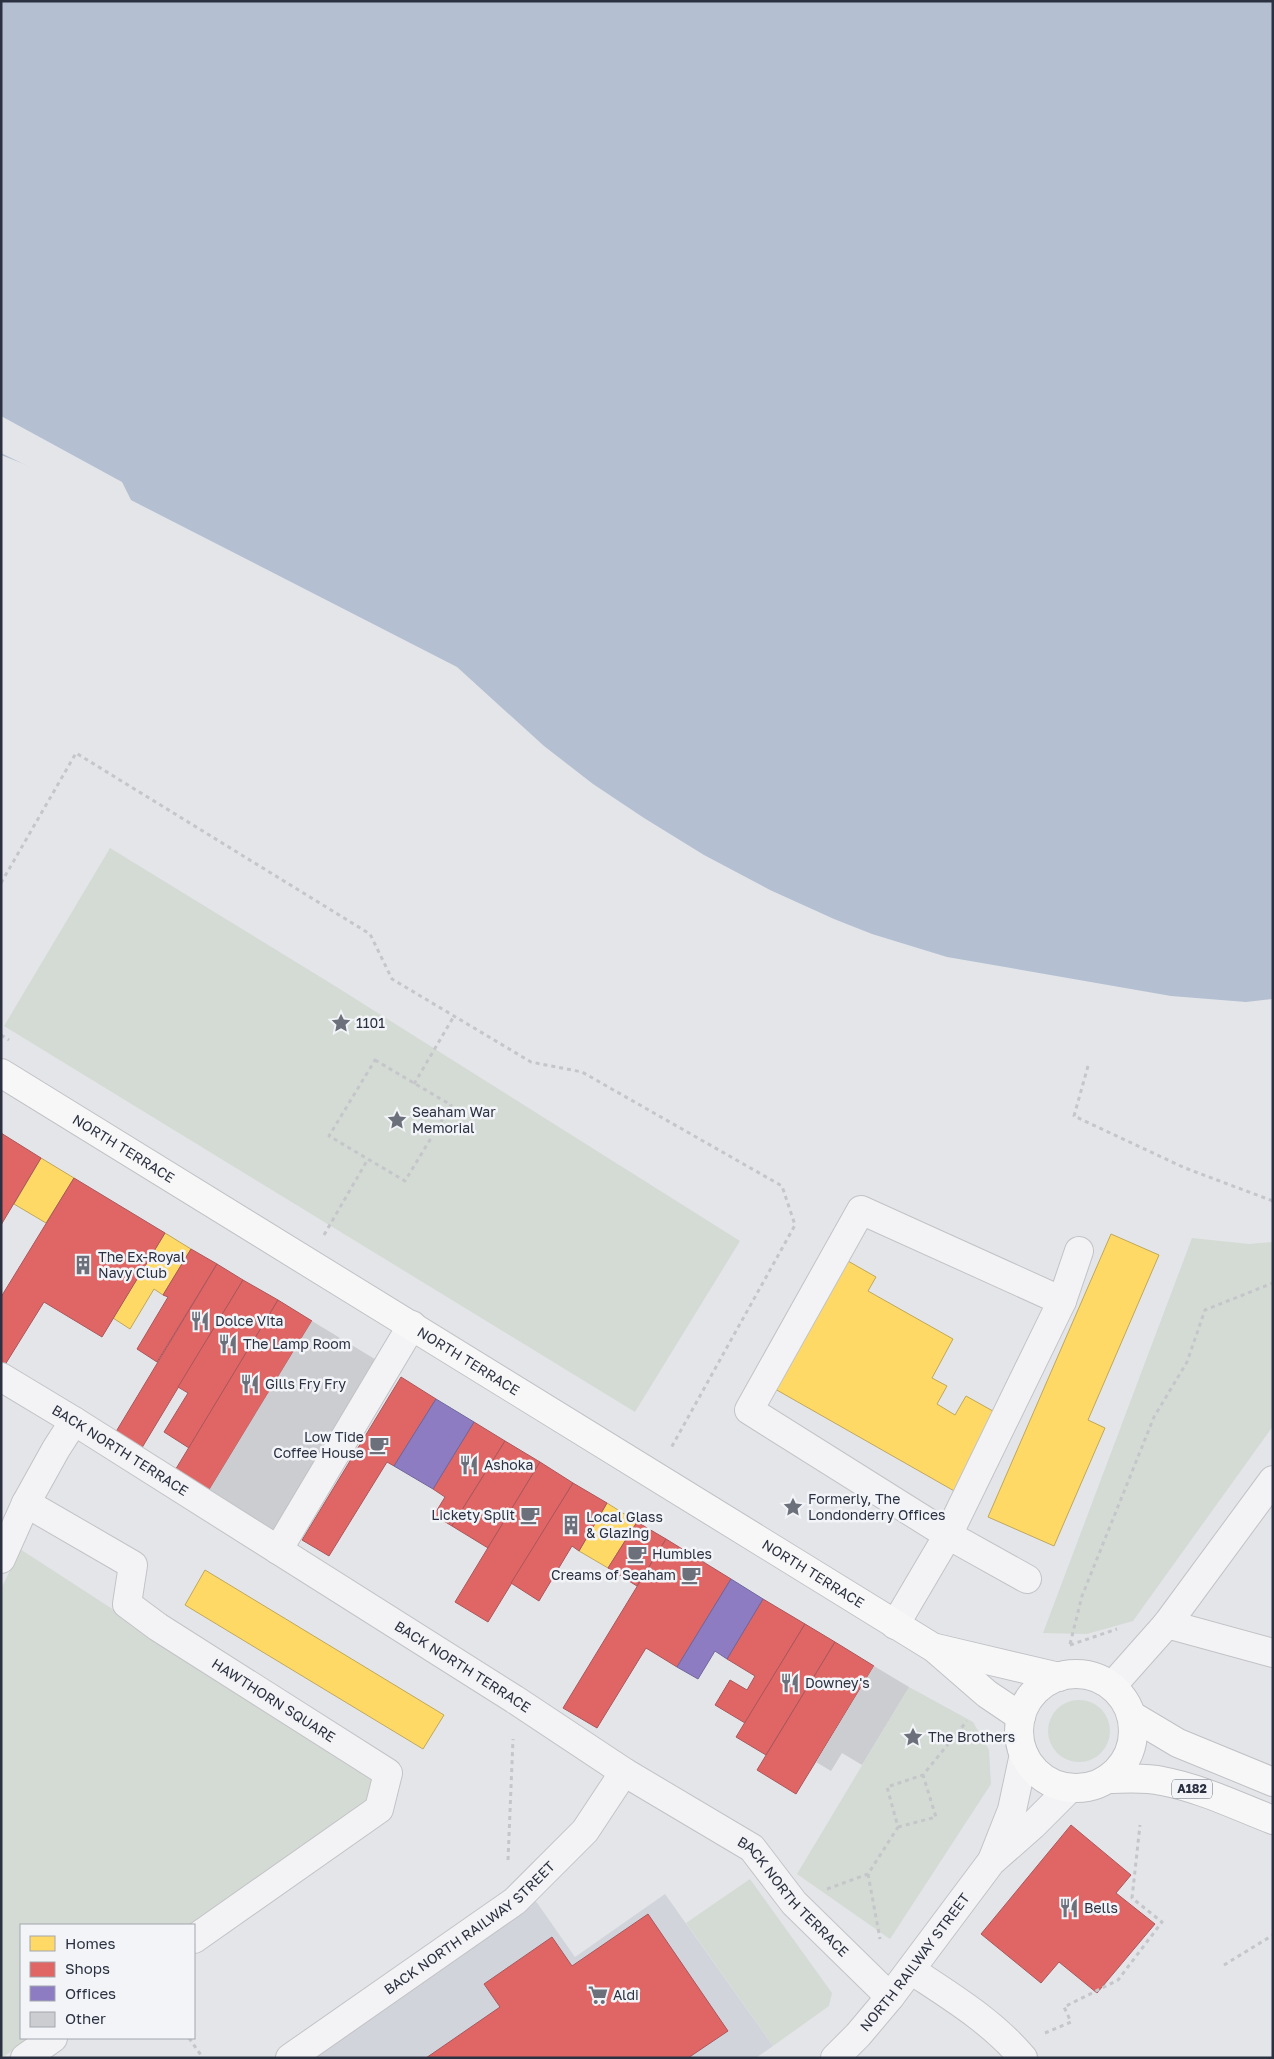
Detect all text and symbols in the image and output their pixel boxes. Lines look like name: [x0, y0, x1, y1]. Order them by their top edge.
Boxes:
place icon: 1101: [330, 1012, 352, 1034]
place label: 1101: [356, 1014, 385, 1031]
place label: Seaham War Memorial: [412, 1103, 496, 1136]
place icon: Seaham War Memorial: [386, 1109, 408, 1131]
street label: NORTH TERRACE: [70, 1110, 178, 1186]
place label: The Ex-Royal Navy Club: [98, 1248, 185, 1281]
building icon: The Ex-Royal Navy Club: [72, 1254, 94, 1276]
restaurant icon: Dolce Vita: [189, 1310, 211, 1332]
place label: Dolce Vita: [215, 1312, 283, 1329]
street label: NORTH TERRACE: [414, 1323, 523, 1398]
restaurant icon: The Lamp Room: [217, 1333, 239, 1355]
place label: The Lamp Room: [243, 1335, 351, 1352]
restaurant icon: Gills Fry Fry: [239, 1373, 261, 1395]
place label: Gills Fry Fry: [265, 1375, 346, 1392]
street label: BACK NORTH TERRACE: [49, 1401, 192, 1499]
place label: Low Tide Coffee House: [273, 1428, 364, 1461]
cafe icon: Low Tide Coffee House: [368, 1434, 390, 1456]
restaurant icon: Ashoka: [458, 1454, 480, 1476]
place label: Ashoka: [484, 1456, 533, 1473]
place label: Formerly, The Londonderry Offices: [808, 1490, 946, 1523]
place icon: Formerly, The Londonderry Offices: [782, 1496, 804, 1518]
cafe icon: Lickety Split: [519, 1504, 541, 1526]
place label: Lickety Split: [431, 1506, 515, 1523]
place label: Local Glass & Glazing: [586, 1508, 663, 1541]
building icon: Local Glass & Glazing: [560, 1514, 582, 1536]
street label: NORTH TERRACE: [759, 1535, 868, 1611]
cafe icon: Humbles: [626, 1543, 648, 1565]
place label: Humbles: [652, 1545, 712, 1562]
cafe icon: Creams of Seaham: [680, 1564, 702, 1586]
place label: Creams of Seaham: [551, 1566, 676, 1583]
street label: BACK NORTH TERRACE: [392, 1617, 534, 1716]
street label: HAWTHORN SQUARE: [209, 1654, 339, 1745]
restaurant icon: Downey's: [779, 1672, 801, 1694]
place label: Downey's: [805, 1674, 870, 1691]
place icon: The Brothers: [902, 1726, 924, 1748]
place label: The Brothers: [928, 1728, 1015, 1745]
road number: A182: [1172, 1780, 1212, 1798]
street label: BACK NORTH TERRACE: [735, 1832, 852, 1960]
street label: BACK NORTH RAILWAY STREET: [381, 1857, 558, 1998]
street label: NORTH RAILWAY STREET: [856, 1889, 973, 2034]
restaurant icon: Bells: [1058, 1897, 1080, 1919]
place label: Bells: [1084, 1899, 1118, 1916]
legend: [20, 1924, 195, 2039]
text: Homes: [65, 1934, 115, 1952]
text: Shops: [65, 1959, 110, 1977]
text: Offices: [65, 1984, 116, 2002]
supermarket icon: Aldi: [587, 1984, 609, 2006]
place label: Aldi: [613, 1986, 639, 2003]
text: Other: [65, 2009, 106, 2027]

